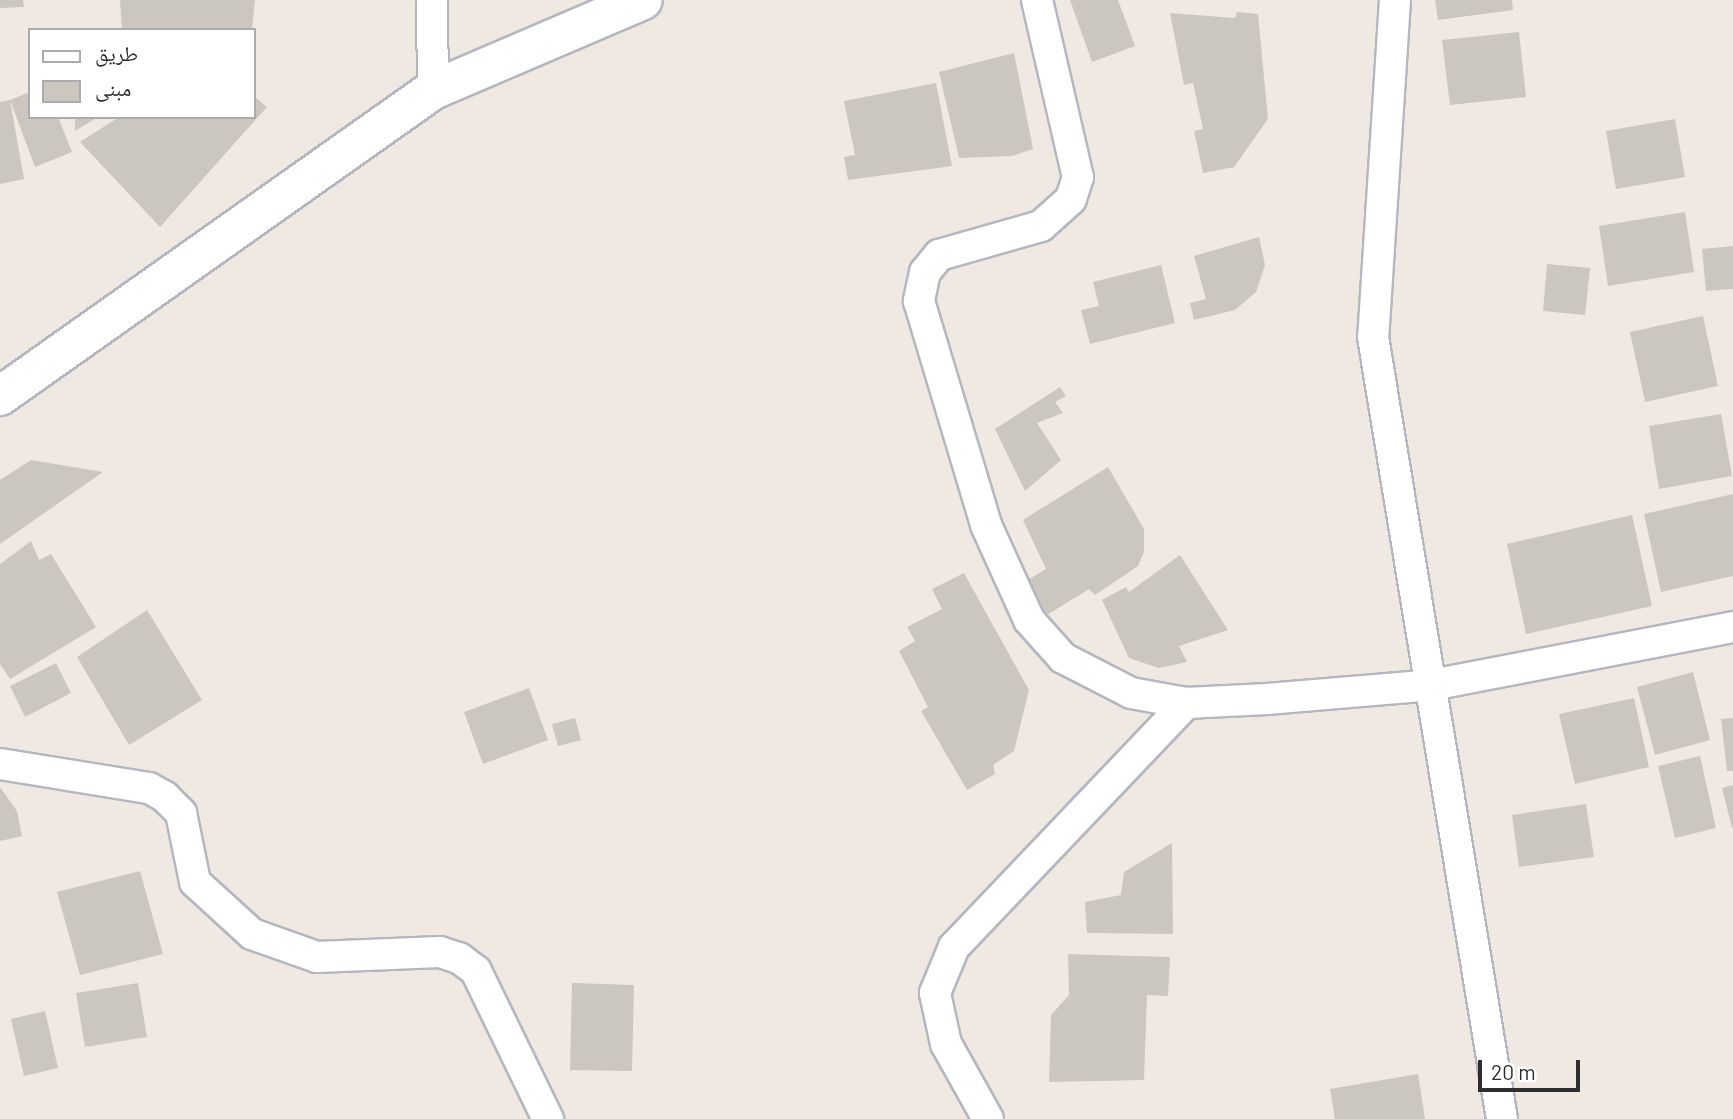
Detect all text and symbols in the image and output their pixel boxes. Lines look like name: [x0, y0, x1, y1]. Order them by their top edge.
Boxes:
legend: [28, 28, 256, 119]
text: طريق: [95, 40, 138, 65]
text: مبنى: [95, 75, 131, 100]
scale bar: [1481, 1046, 1582, 1090]
text: 20 m: [1491, 1059, 1536, 1084]

